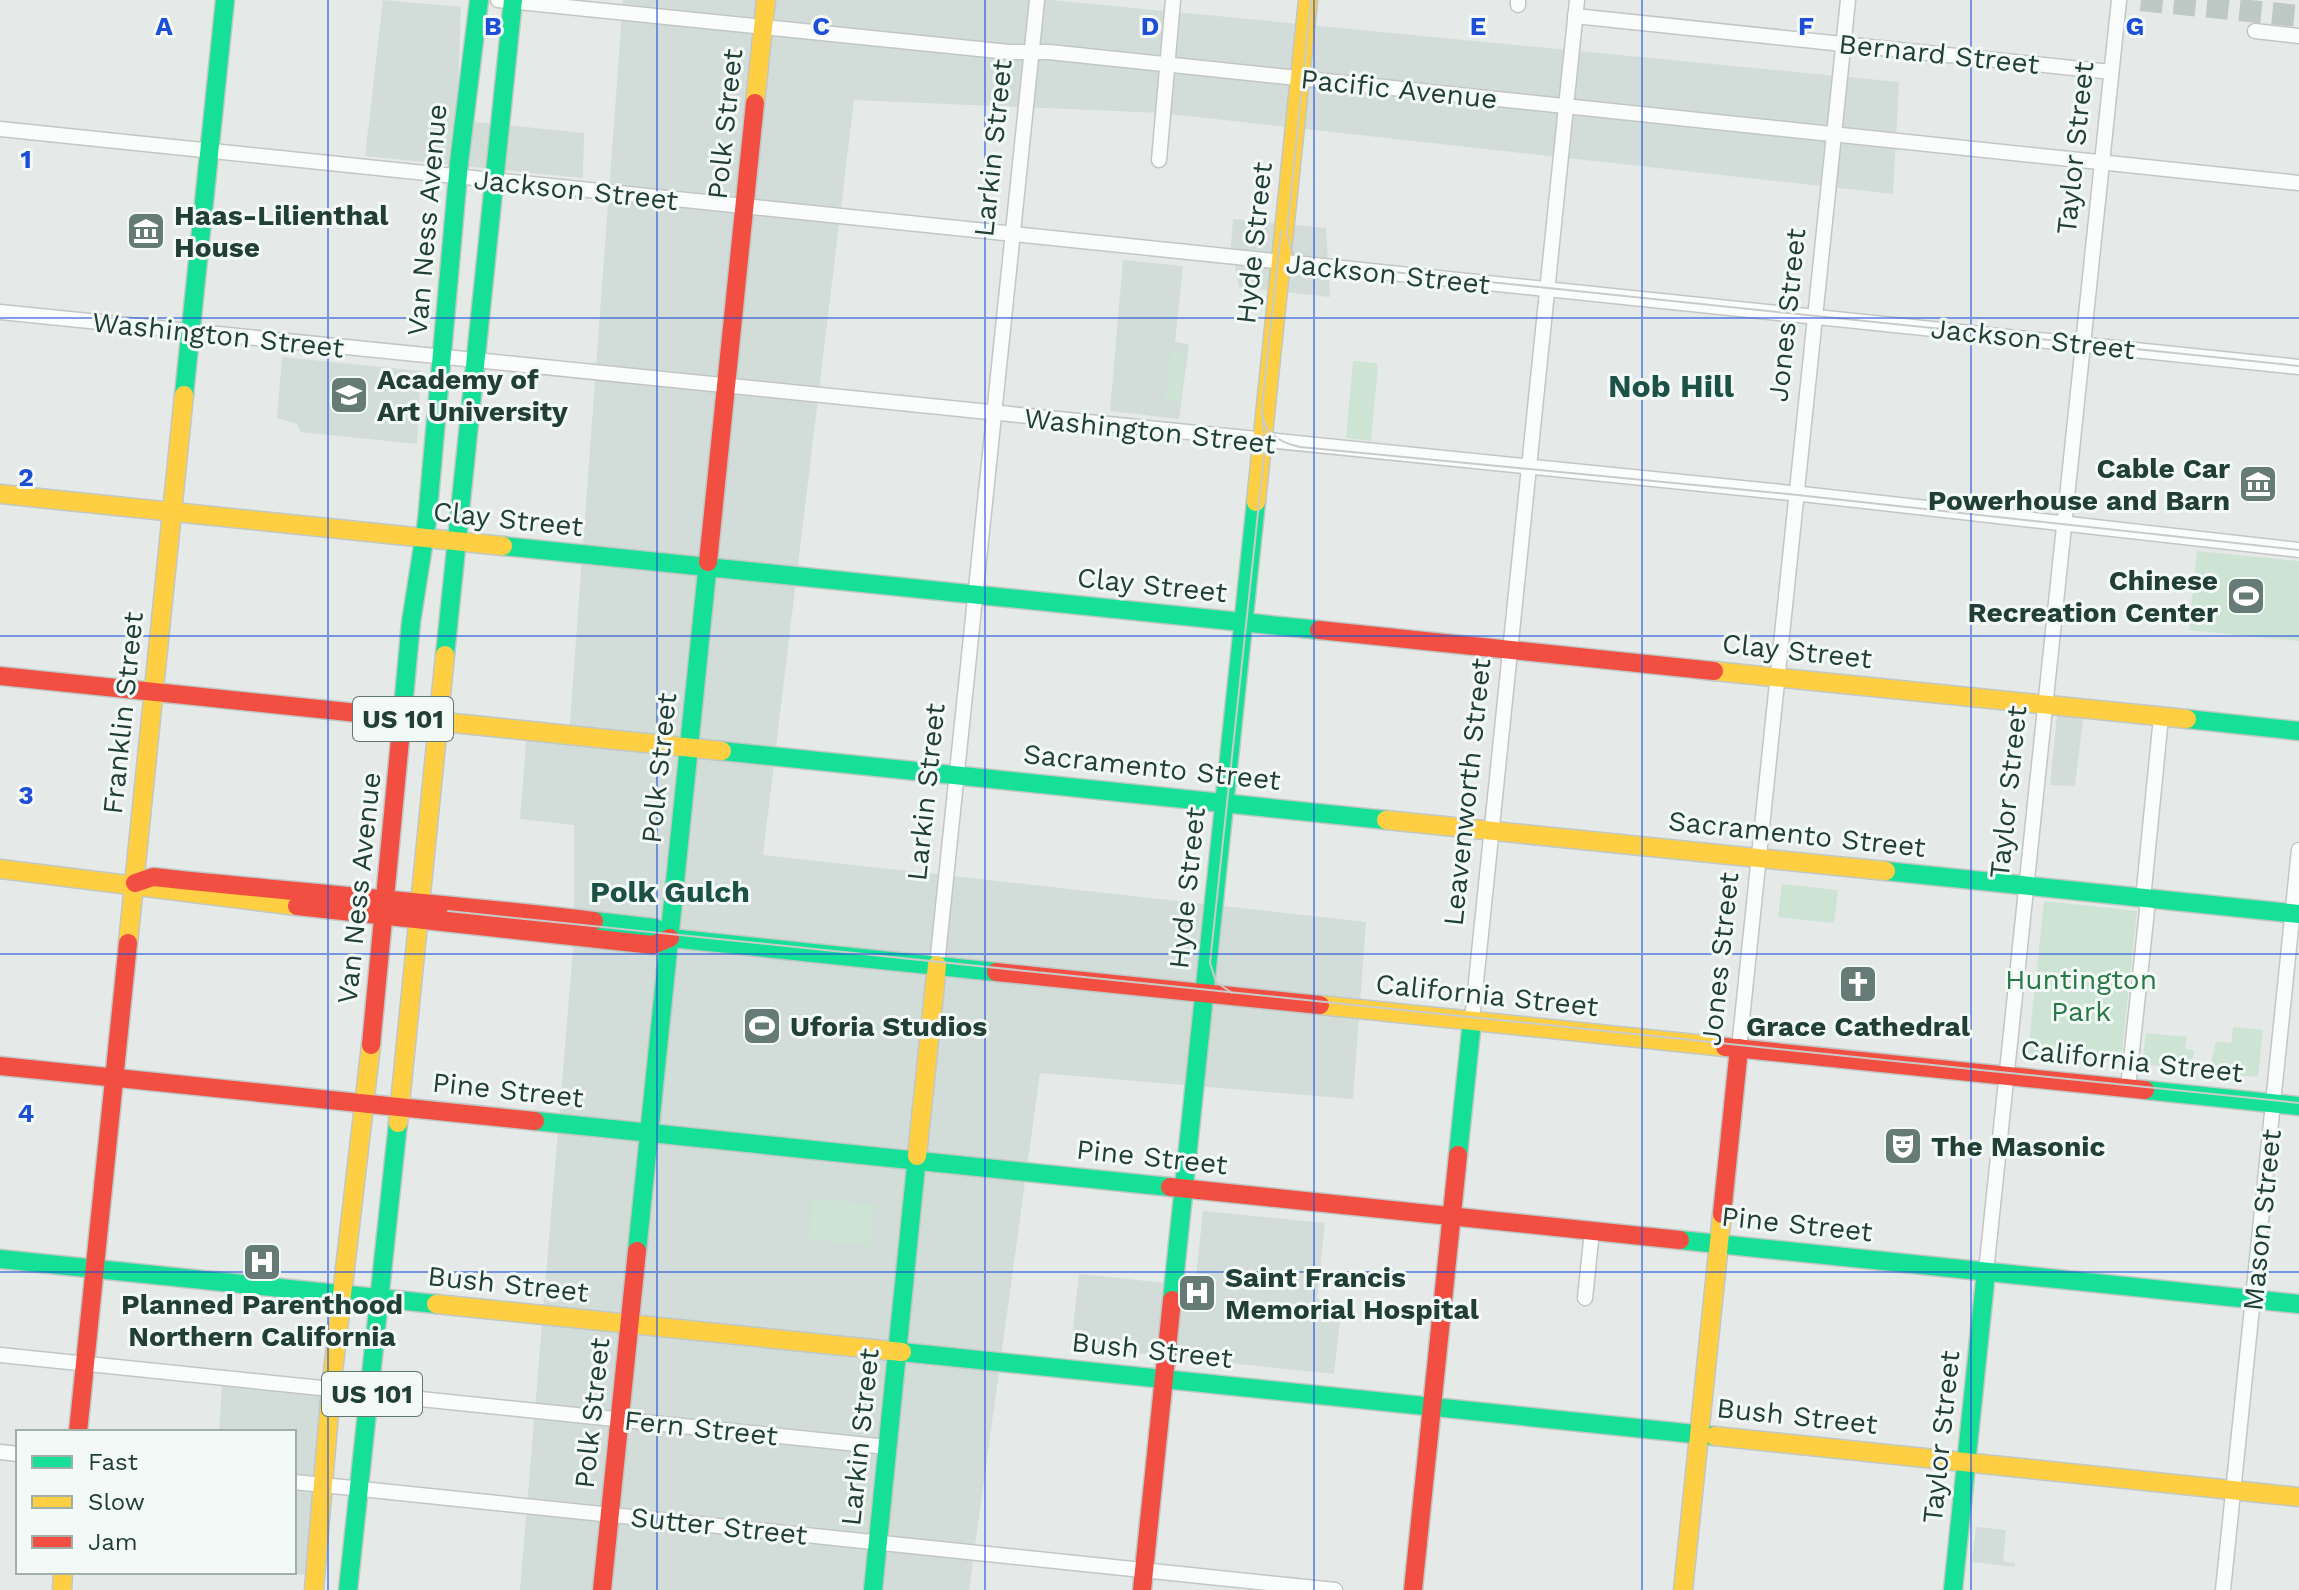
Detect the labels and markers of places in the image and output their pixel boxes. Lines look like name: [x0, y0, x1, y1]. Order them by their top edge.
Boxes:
place label: Haas-Lilienthal House: [174, 199, 389, 264]
museum icon: Haas-Lilienthal House: [125, 210, 167, 252]
place label: Academy of Art University: [377, 363, 568, 428]
school or university icon: Academy of Art University: [328, 374, 370, 416]
place label: Cable Car Powerhouse and Barn: [1928, 452, 2230, 517]
museum icon: Cable Car Powerhouse and Barn: [2237, 463, 2279, 505]
place label: Chinese Recreation Center: [1968, 564, 2218, 629]
sports icon: Chinese Recreation Center: [2225, 575, 2267, 617]
church icon: Grace Cathedral: [1837, 963, 1879, 1005]
sports icon: Uforia Studios: [741, 1005, 783, 1047]
place label: Uforia Studios: [790, 1010, 987, 1043]
place label: Grace Cathedral: [1746, 1010, 1971, 1043]
theatre icon: The Masonic: [1882, 1125, 1924, 1167]
place label: The Masonic: [1931, 1130, 2105, 1163]
hospital icon: Planned Parenthood Northern California: [241, 1241, 283, 1283]
place label: Saint Francis Memorial Hospital: [1225, 1261, 1480, 1326]
hospital icon: Saint Francis Memorial Hospital: [1176, 1272, 1218, 1314]
place label: Planned Parenthood Northern California: [121, 1288, 403, 1353]

